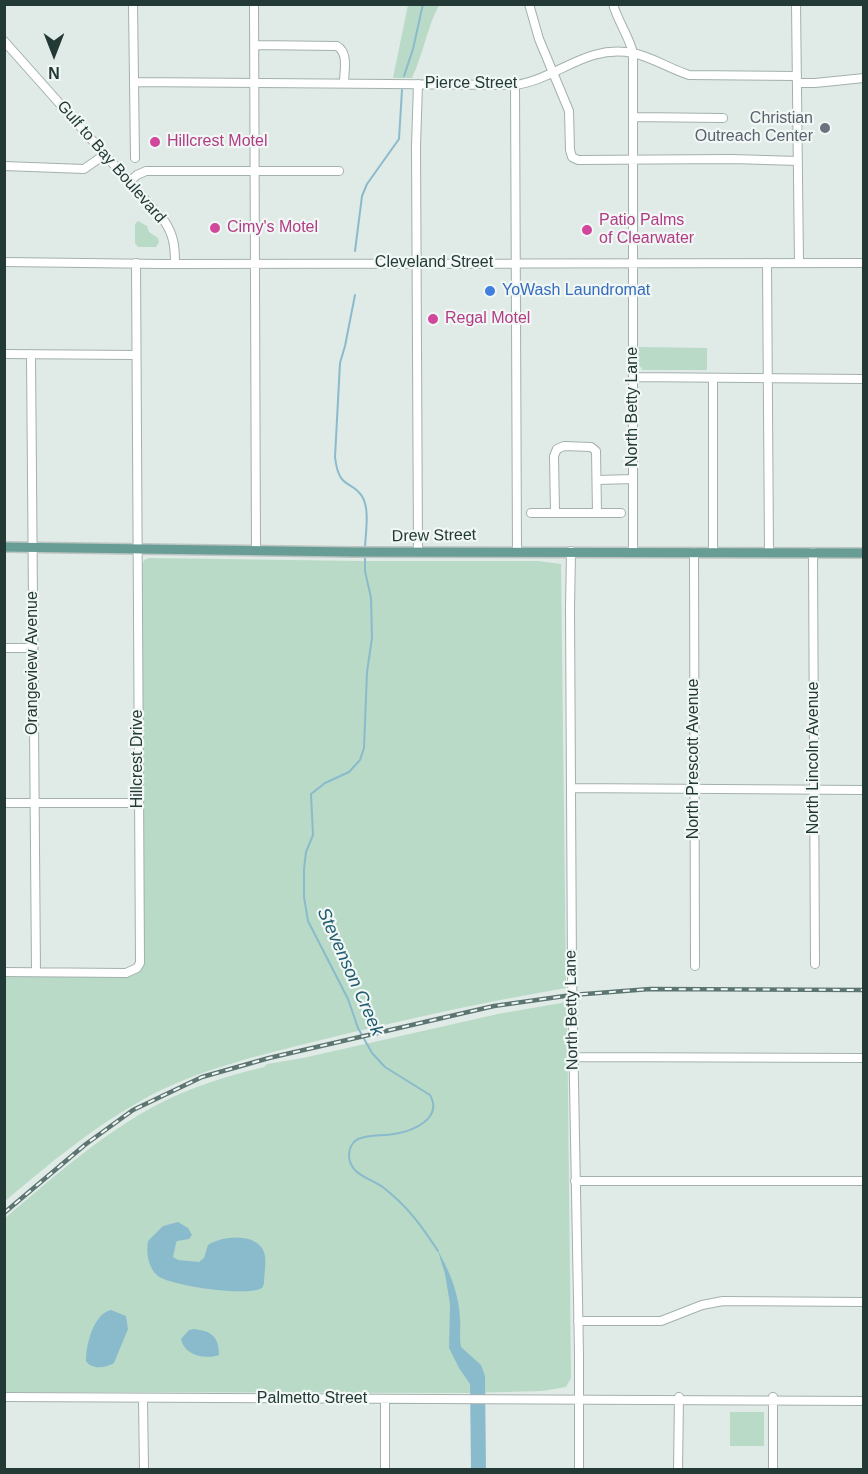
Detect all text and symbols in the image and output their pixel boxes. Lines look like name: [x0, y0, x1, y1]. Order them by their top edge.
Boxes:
north arrow: [24, 24, 84, 84]
text: N: [48, 64, 60, 81]
street label: Pierce Street: [425, 74, 517, 94]
street label: Gulf to Bay Boulevard: [53, 97, 169, 227]
place label: Christian Outreach Center: [695, 109, 813, 147]
marker: Christian Outreach Center: [818, 121, 832, 135]
place label: Hillcrest Motel: [167, 132, 267, 152]
marker: Hillcrest Motel: [148, 135, 162, 149]
place label: Patio Palms of Clearwater: [599, 211, 694, 249]
place label: Cimy's Motel: [227, 218, 318, 238]
marker: Cimy's Motel: [208, 221, 222, 235]
marker: Patio Palms of Clearwater: [580, 223, 594, 237]
street label: Cleveland Street: [375, 253, 493, 273]
place label: YoWash Laundromat: [502, 281, 650, 301]
marker: YoWash Laundromat: [483, 284, 497, 298]
place label: Regal Motel: [445, 309, 530, 329]
marker: Regal Motel: [426, 312, 440, 326]
street label: North Betty Lane: [623, 347, 643, 467]
street label: Drew Street: [392, 526, 476, 546]
street label: Orangeview Avenue: [23, 591, 43, 735]
street label: North Prescott Avenue: [684, 679, 704, 839]
street label: North Lincoln Avenue: [804, 682, 824, 834]
street label: Hillcrest Drive: [128, 710, 148, 808]
water label: Stevenson Creek: [312, 905, 388, 1039]
street label: North Betty Lane: [561, 950, 583, 1070]
street label: Palmetto Street: [257, 1389, 367, 1409]

